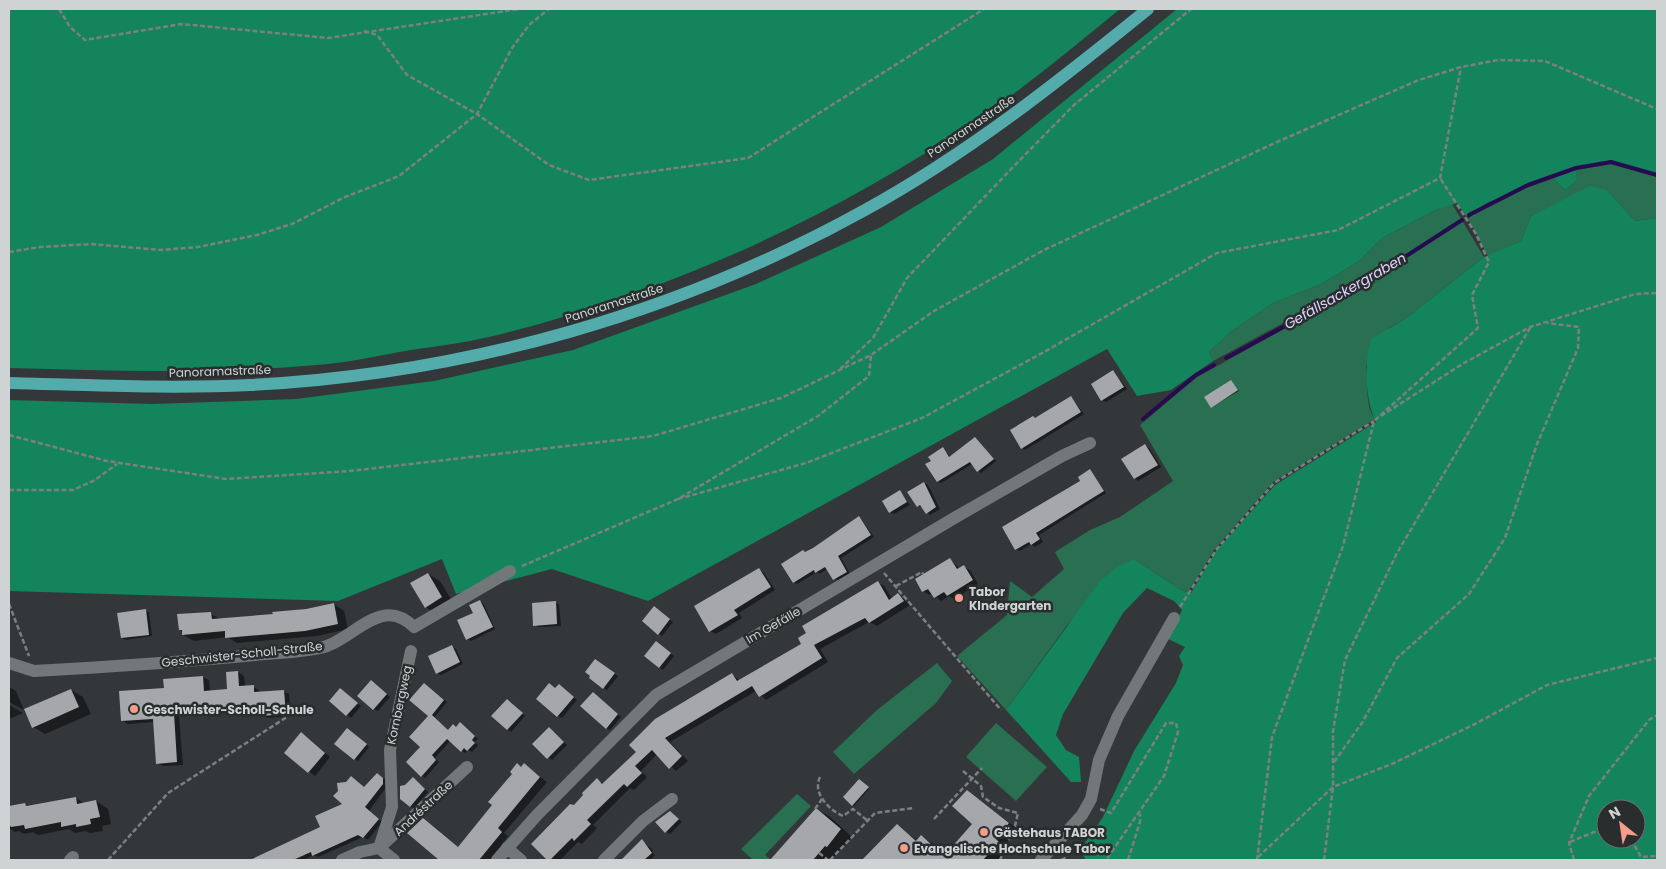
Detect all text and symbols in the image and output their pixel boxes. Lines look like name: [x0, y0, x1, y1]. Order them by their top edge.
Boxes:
street label: Panoramastraße: [924, 90, 1018, 162]
water label: Gefällsackergraben: [1280, 248, 1410, 334]
street label: Panoramastraße: [563, 279, 665, 327]
street label: Panoramastraße: [169, 361, 271, 381]
place label: Tabor KIndergarten: [969, 583, 1051, 614]
marker: Tabor KIndergarten: [953, 592, 965, 604]
street label: Im Gefälle: [742, 602, 804, 648]
street label: Geschwister-Scholl-Straße: [161, 637, 323, 671]
street label: Kornbergweg: [382, 664, 416, 746]
place label: Geschwister-Scholl-Schule: [144, 701, 314, 718]
marker: Geschwister-Scholl-Schule: [128, 703, 140, 715]
street label: Andréstraße: [390, 776, 456, 840]
north arrow: [1596, 799, 1646, 849]
text: N: [1605, 801, 1624, 824]
place label: Gästehaus TABOR: [994, 824, 1105, 841]
marker: Gästehaus TABOR: [978, 826, 990, 838]
place label: Evangelische Hochschule Tabor: [914, 840, 1110, 857]
marker: Evangelische Hochschule Tabor: [898, 842, 910, 854]

